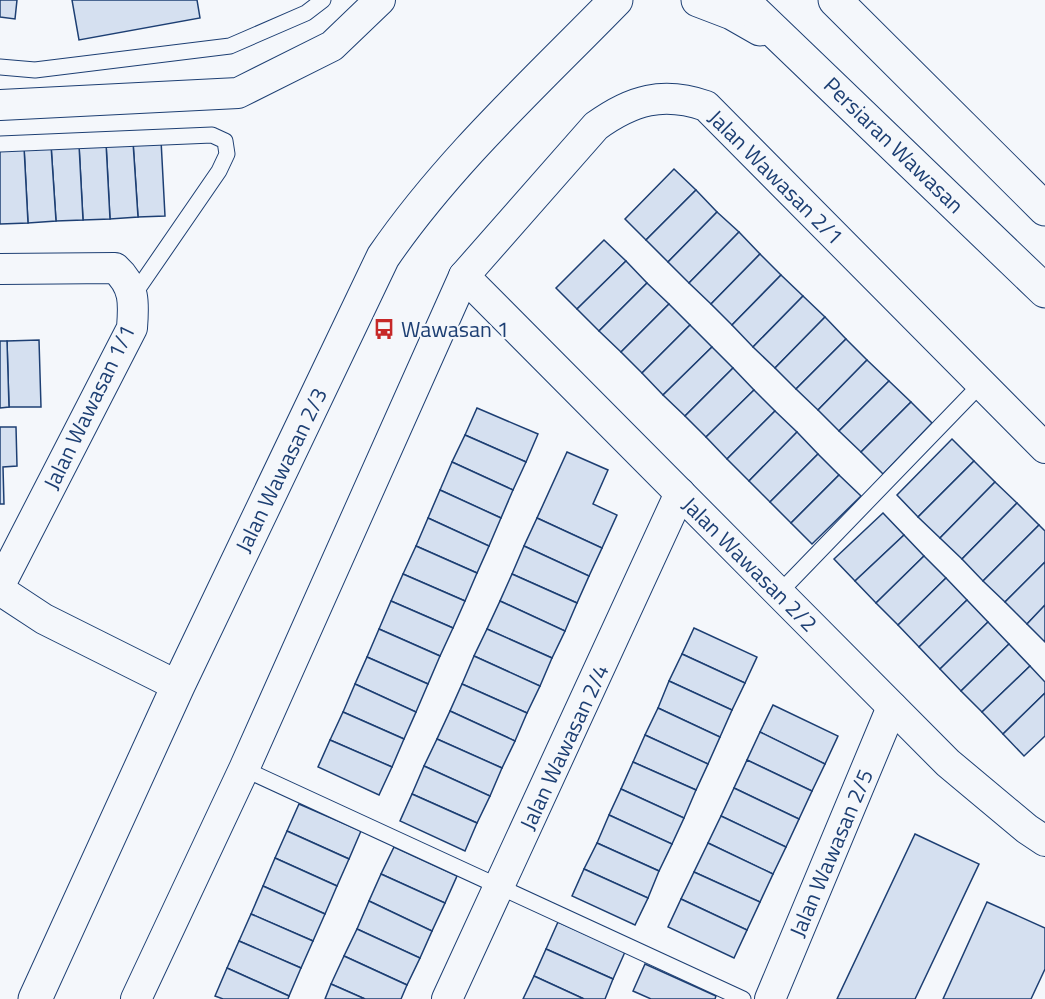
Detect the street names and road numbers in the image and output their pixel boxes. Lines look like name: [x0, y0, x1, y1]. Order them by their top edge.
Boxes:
street label: Persiaran Wawasan: [816, 69, 972, 221]
street label: Jalan Wawasan 2/1: [700, 101, 852, 253]
street label: Jalan Wawasan 1/1: [34, 319, 144, 495]
street label: Jalan Wawasan 2/3: [226, 382, 336, 558]
street label: Jalan Wawasan 2/2: [674, 488, 826, 640]
street label: Jalan Wawasan 2/4: [511, 658, 617, 836]
street label: Jalan Wawasan 2/5: [780, 764, 882, 942]

